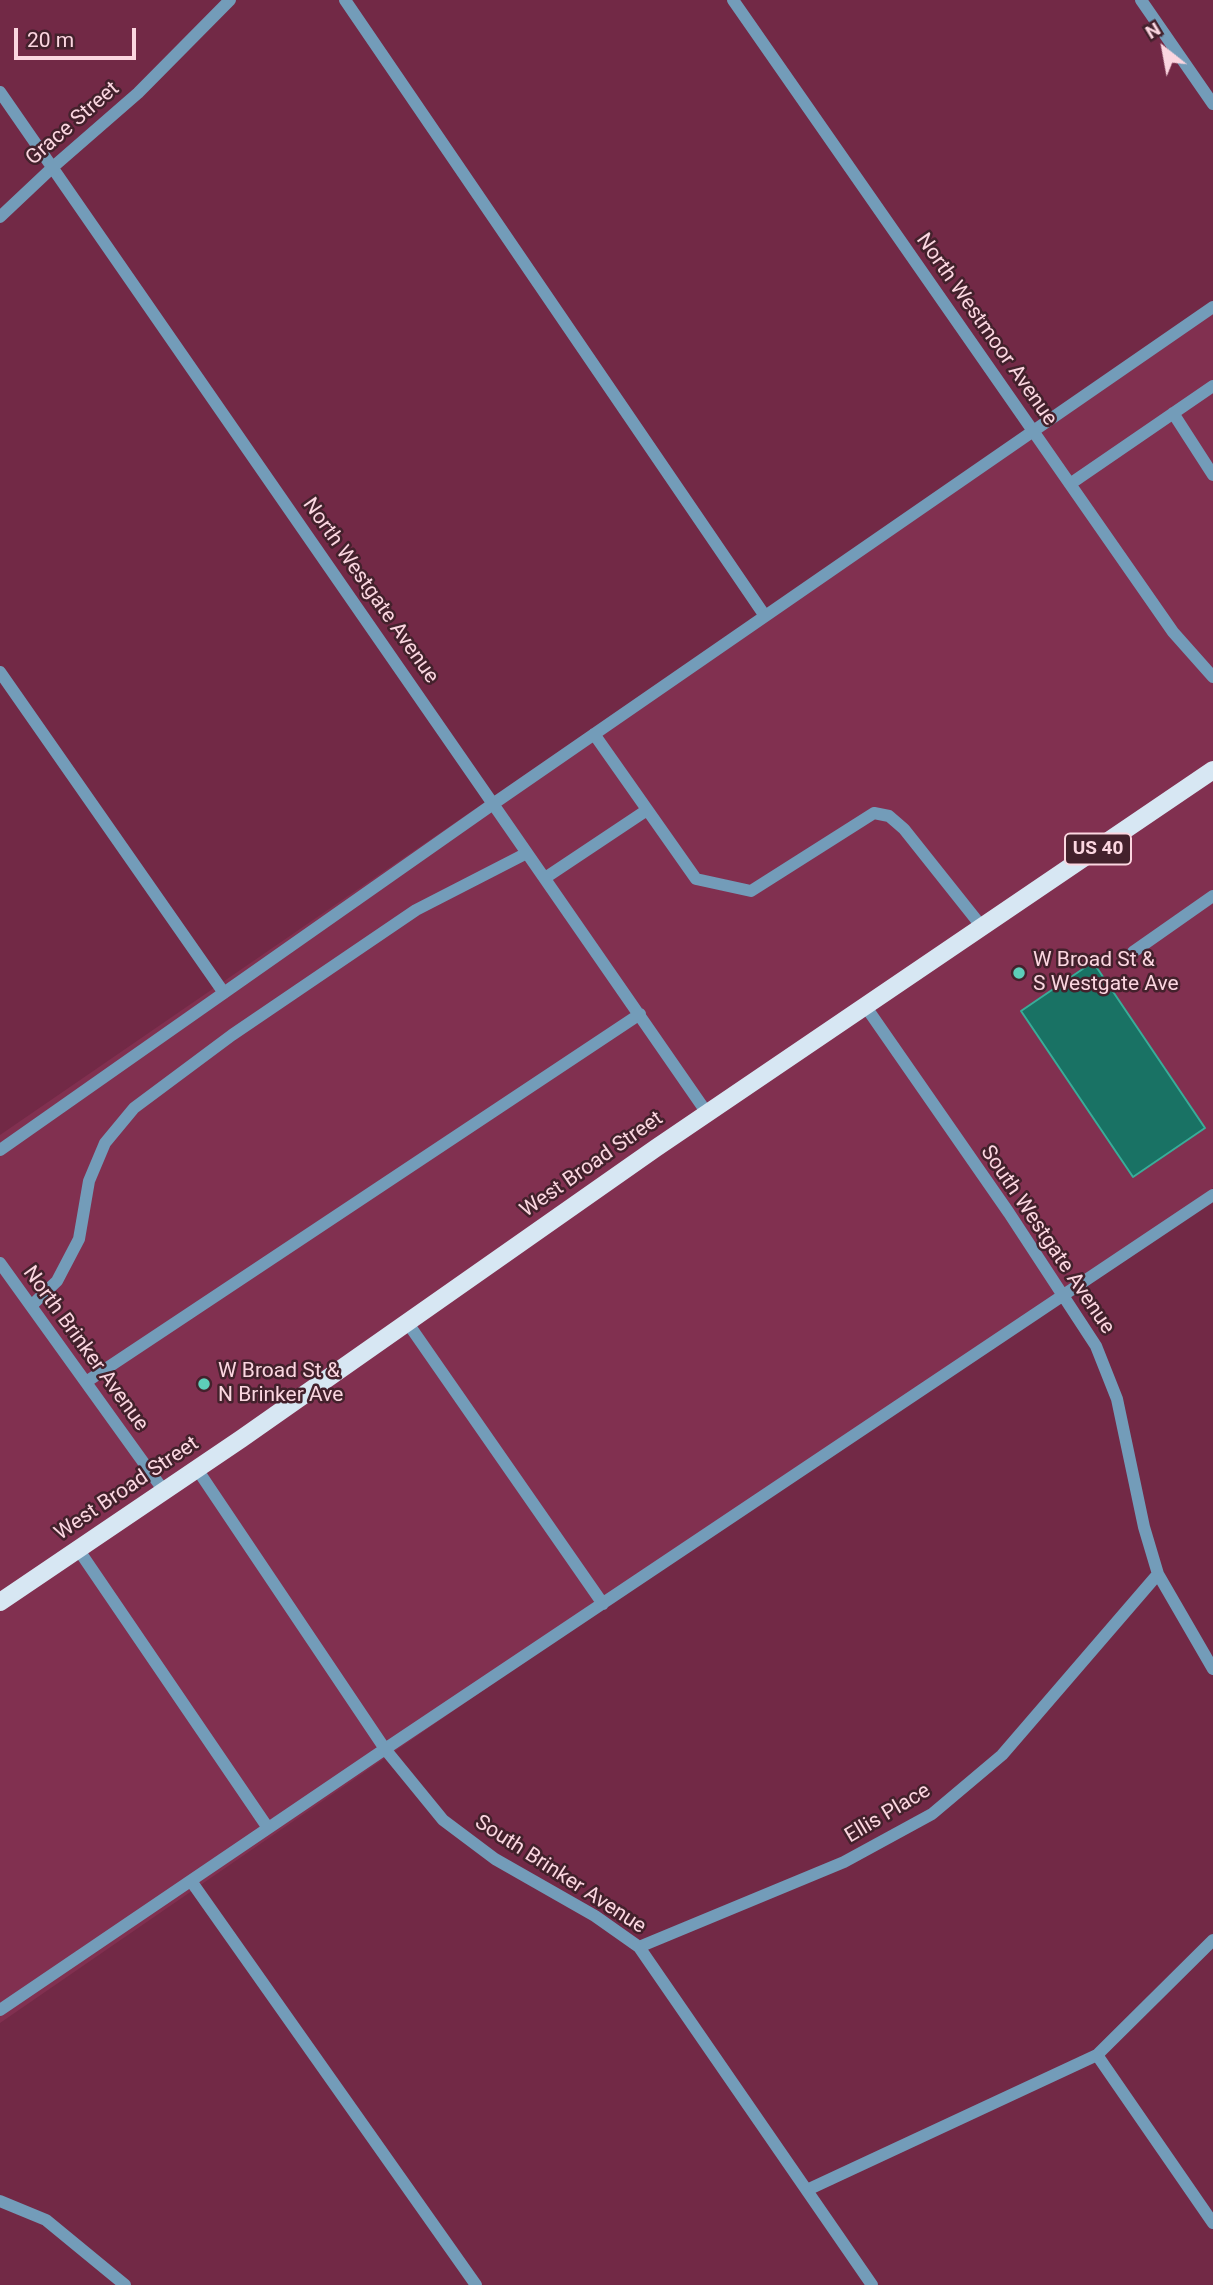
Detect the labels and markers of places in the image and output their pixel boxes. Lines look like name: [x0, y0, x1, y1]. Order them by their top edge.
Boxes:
place label: W Broad St & S Westgate Ave: [1033, 948, 1179, 998]
marker: W Broad St & S Westgate Ave: [1011, 965, 1027, 981]
place label: W Broad St & N Brinker Ave: [218, 1359, 343, 1409]
marker: W Broad St & N Brinker Ave: [196, 1376, 212, 1392]

